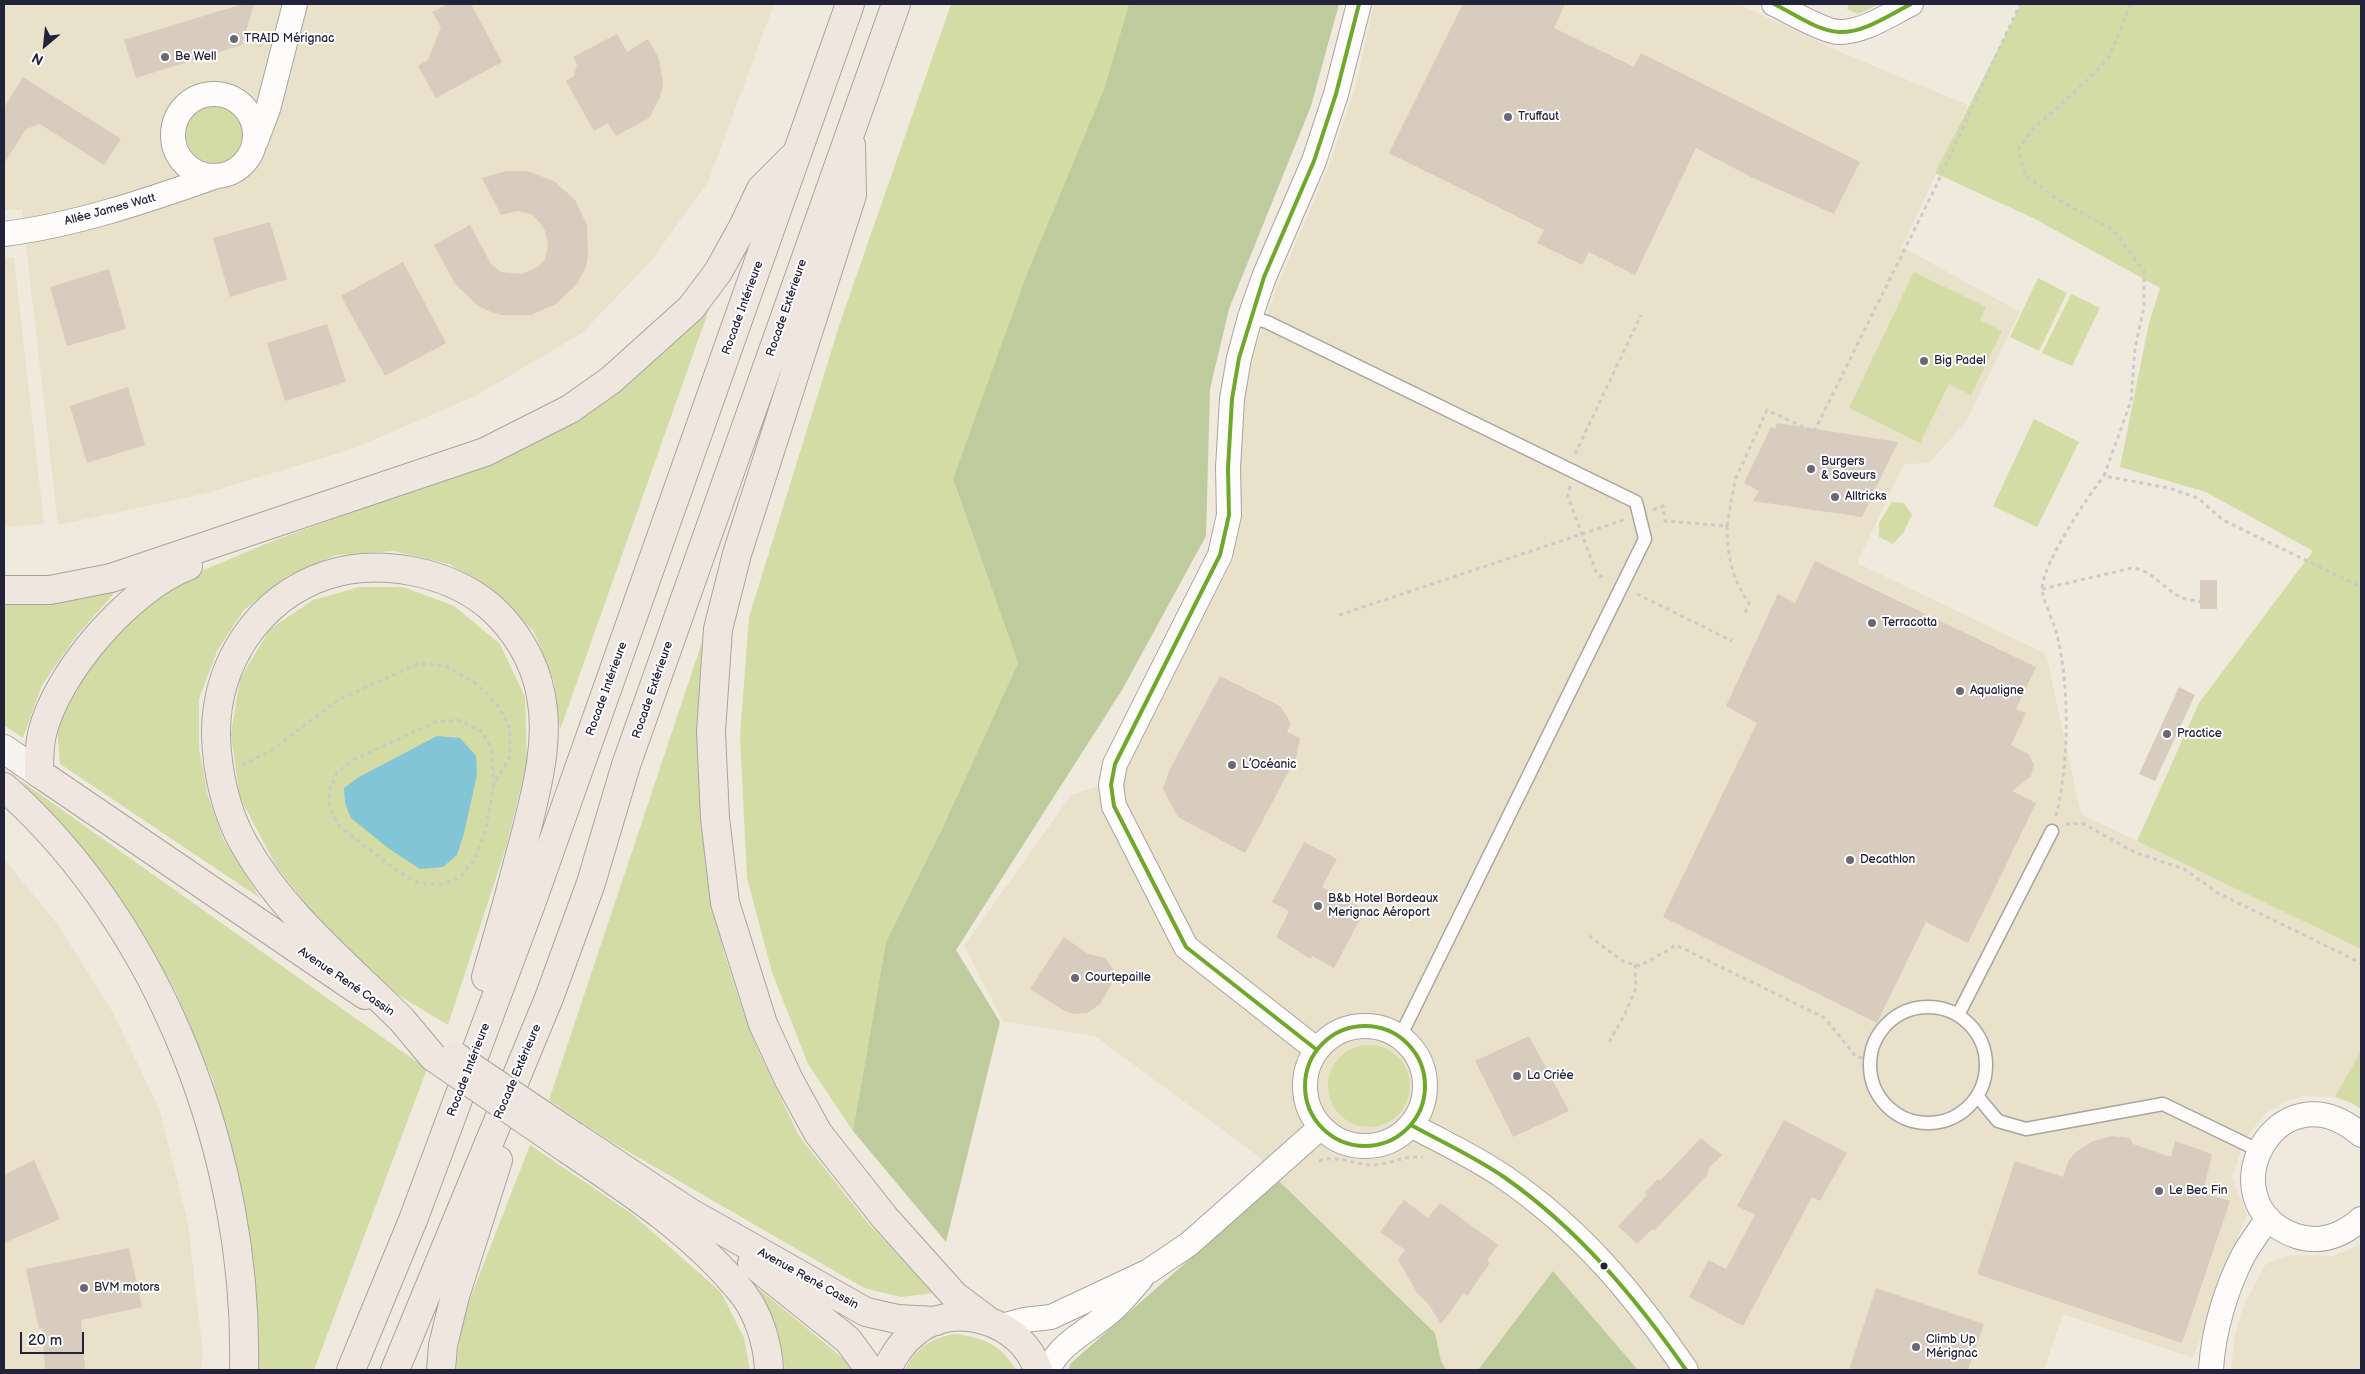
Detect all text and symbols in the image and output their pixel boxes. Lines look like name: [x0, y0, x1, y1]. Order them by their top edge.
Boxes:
north arrow: [20, 20, 70, 70]
place label: TRAID Mérignac: [244, 32, 334, 46]
marker: TRAID Mérignac: [228, 33, 240, 45]
text: N: [29, 49, 46, 69]
place label: Be Well: [175, 50, 216, 64]
marker: Be Well: [159, 51, 171, 63]
place label: Truffaut: [1518, 110, 1559, 124]
marker: Truffaut: [1502, 111, 1514, 123]
street label: Allée James Watt: [63, 191, 157, 229]
street label: Rocade Extérieure: [764, 257, 810, 359]
street label: Rocade Intérieure: [719, 259, 767, 357]
place label: Big Padel: [1934, 354, 1986, 368]
marker: Big Padel: [1918, 355, 1930, 367]
place label: Burgers & Saveurs: [1821, 455, 1876, 483]
marker: Burgers & Saveurs: [1805, 463, 1817, 475]
place label: Alltricks: [1845, 490, 1887, 504]
marker: Alltricks: [1829, 491, 1841, 503]
place label: Terracotta: [1882, 616, 1937, 630]
marker: Terracotta: [1866, 617, 1878, 629]
street label: Rocade Extérieure: [630, 639, 676, 741]
street label: Rocade Intérieure: [583, 640, 631, 738]
place label: Aqualigne: [1970, 684, 2024, 698]
marker: Aqualigne: [1954, 685, 1966, 697]
place label: Practice: [2177, 727, 2222, 741]
marker: Practice: [2161, 728, 2173, 740]
place label: L’Océanic: [1242, 758, 1296, 772]
marker: L’Océanic: [1226, 759, 1238, 771]
place label: Decathlon: [1860, 853, 1915, 867]
marker: Decathlon: [1844, 854, 1856, 866]
place label: B&b Hotel Bordeaux Merignac Aéroport: [1328, 892, 1438, 920]
marker: B&b Hotel Bordeaux Merignac Aéroport: [1312, 900, 1324, 912]
street label: Avenue René Cassin: [295, 944, 397, 1020]
place label: Courtepaille: [1085, 971, 1151, 985]
marker: Courtepaille: [1069, 972, 1081, 984]
street label: Rocade Intérieure: [445, 1021, 493, 1119]
street label: Rocade Extérieure: [491, 1022, 545, 1122]
place label: La Criée: [1527, 1069, 1574, 1083]
marker: La Criée: [1511, 1070, 1523, 1082]
place label: Le Bec Fin: [2169, 1184, 2228, 1198]
marker: Le Bec Fin: [2153, 1185, 2165, 1197]
street label: Avenue René Cassin: [755, 1245, 861, 1313]
unlabelled marker: [1599, 1261, 1609, 1271]
place label: BVM motors: [94, 1281, 160, 1295]
marker: BVM motors: [78, 1282, 90, 1294]
scale bar: [22, 1322, 86, 1354]
text: 20 m: [28, 1331, 62, 1350]
place label: Climb Up Mérignac: [1926, 1333, 1978, 1361]
marker: Climb Up Mérignac: [1910, 1341, 1922, 1353]

